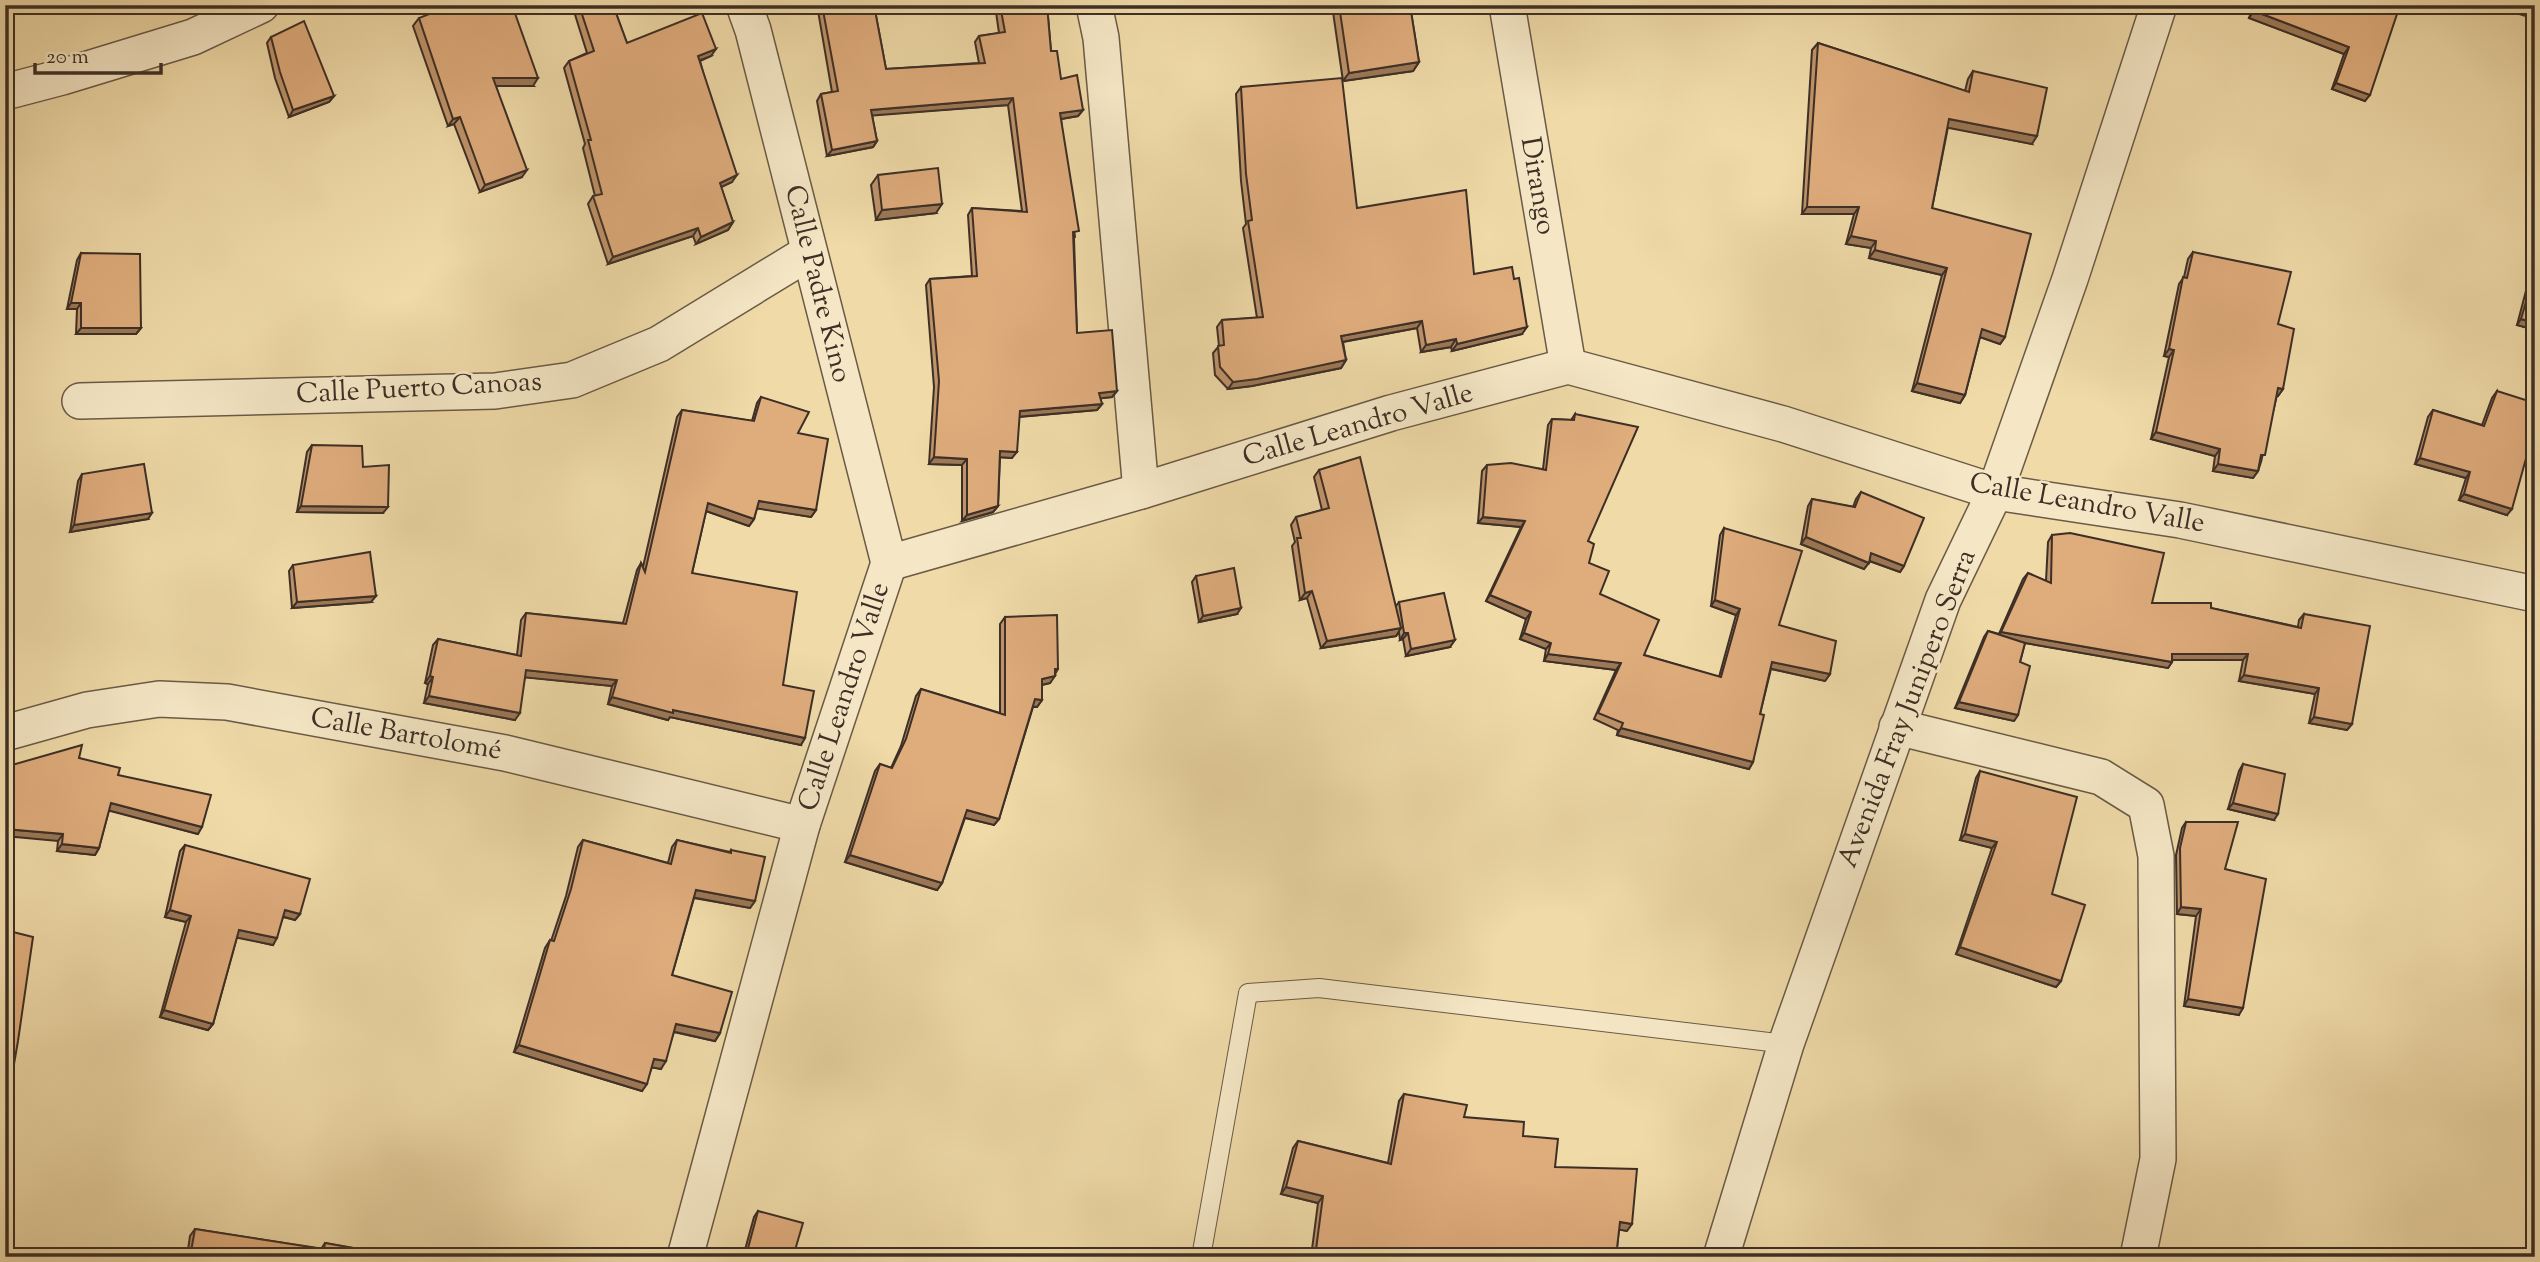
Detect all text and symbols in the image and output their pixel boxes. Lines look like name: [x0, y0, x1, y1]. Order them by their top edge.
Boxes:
scale bar: [35, 32, 161, 76]
text: 20 m: [46, 43, 89, 73]
street label: Dirango: [1509, 134, 1565, 238]
street label: Calle Padre Kino: [773, 181, 861, 387]
street label: Calle Puerto Canoas: [295, 363, 543, 415]
street label: Calle Leandro Valle: [1238, 374, 1478, 478]
street label: Calle Leandro Valle: [1966, 464, 2208, 544]
street label: Avenida Fray Junipero Serra: [1829, 544, 1987, 874]
street label: Calle Leandro Valle: [789, 578, 901, 816]
street label: Calle Bartolomé: [307, 698, 505, 772]

